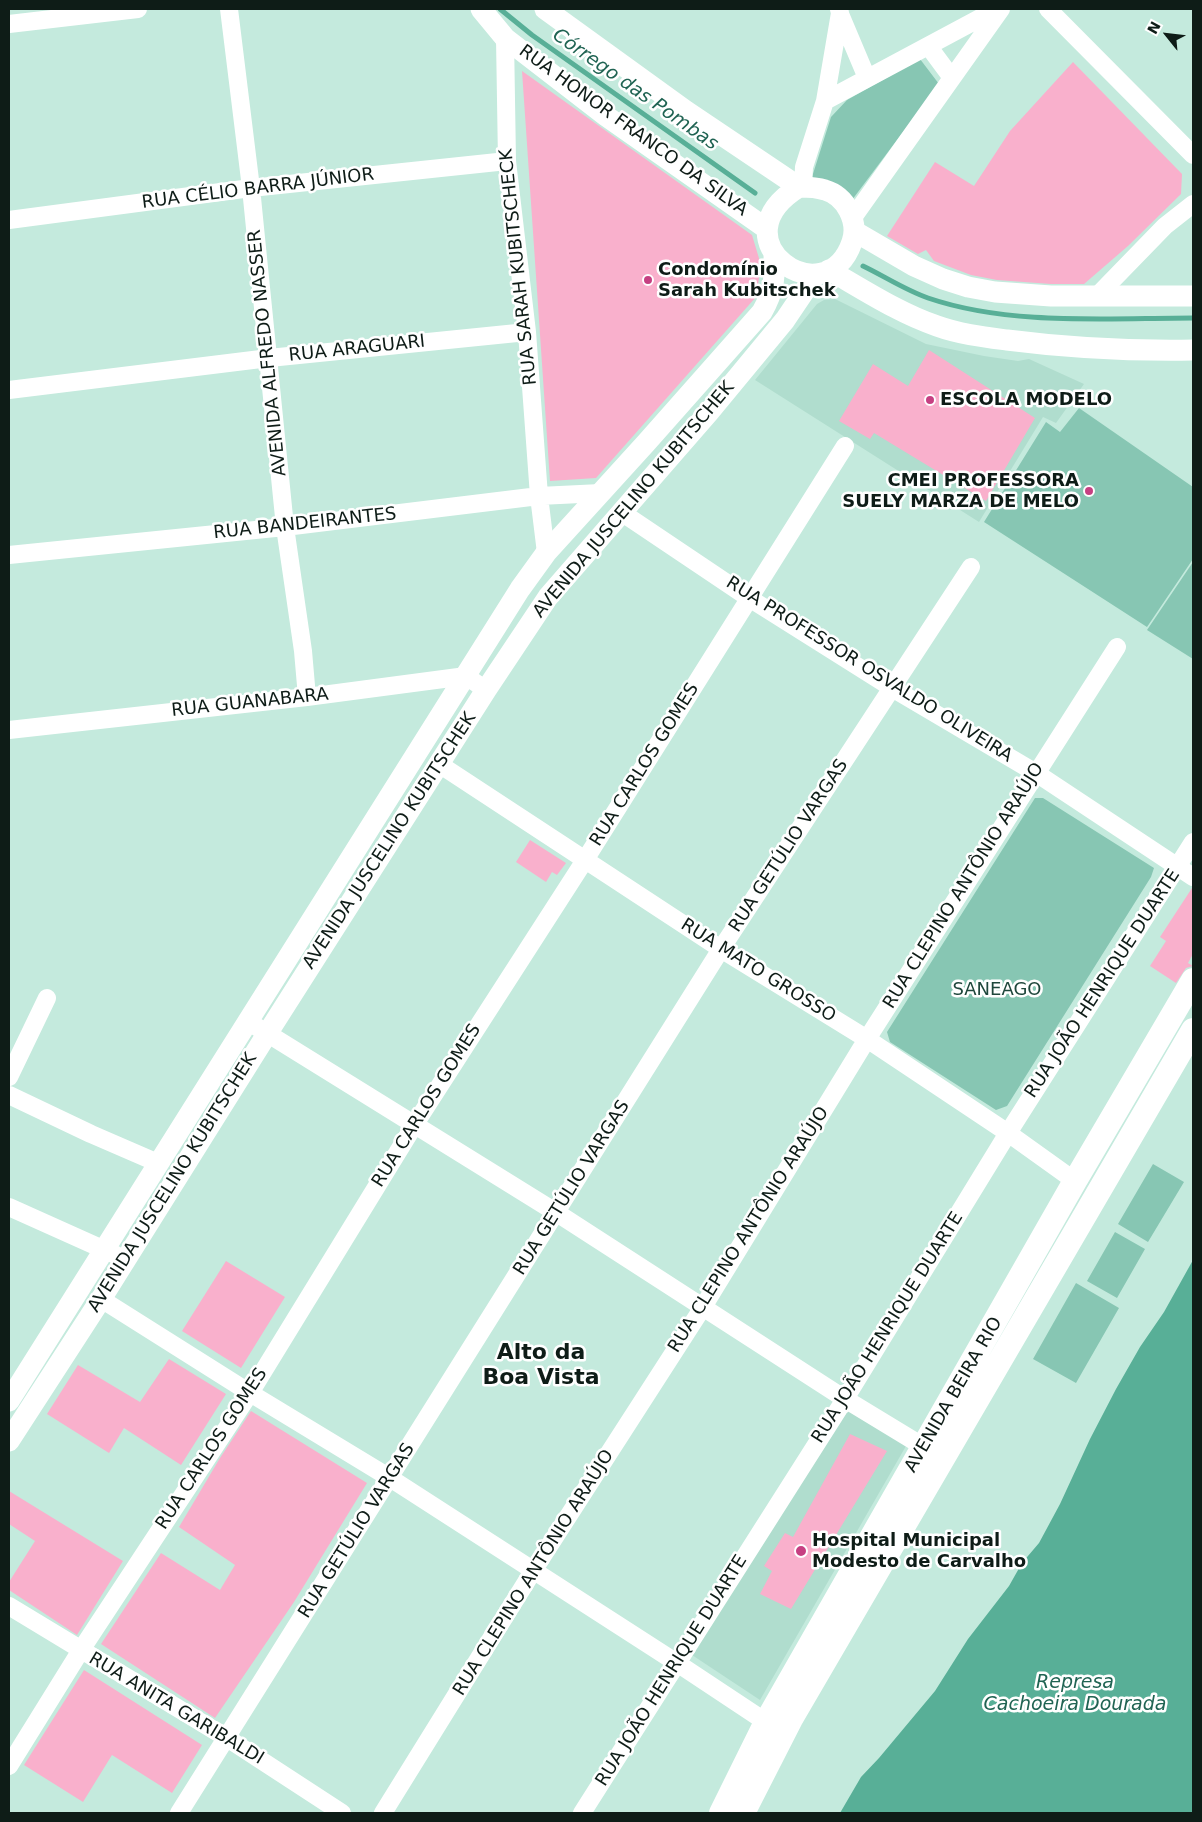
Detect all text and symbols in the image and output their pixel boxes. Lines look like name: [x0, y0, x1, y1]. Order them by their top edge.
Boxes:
north arrow: [1142, 10, 1192, 60]
text: N: [1144, 19, 1164, 37]
water label: Córrego das Pombas: [548, 24, 722, 156]
street label: RUA HONOR FRANCO DA SILVA: [514, 41, 752, 221]
street label: RUA SARAH KUBITSCHECK: [496, 148, 542, 386]
street label: RUA CÉLIO BARRA JÚNIOR: [141, 164, 375, 214]
street label: AVENIDA ALFREDO NASSER: [244, 229, 292, 477]
place label: Condomínio Sarah Kubitschek: [658, 259, 836, 302]
marker: Condomínio Sarah Kubitschek: [642, 274, 654, 286]
street label: RUA ARAGUARI: [288, 331, 426, 367]
street label: AVENIDA JUSCELINO KUBITSCHEK: [529, 378, 739, 622]
place label: ESCOLA MODELO: [940, 389, 1112, 411]
marker: ESCOLA MODELO: [924, 394, 936, 406]
place label: CMEI PROFESSORA SUELY MARZA DE MELO: [842, 470, 1079, 512]
marker: CMEI PROFESSORA SUELY MARZA DE MELO: [1083, 485, 1095, 497]
street label: RUA BANDEIRANTES: [213, 504, 397, 544]
street label: RUA PROFESSOR OSVALDO OLIVEIRA: [722, 572, 1016, 768]
street label: RUA CARLOS GOMES: [586, 679, 704, 851]
street label: RUA GUANABARA: [170, 684, 330, 722]
street label: AVENIDA JUSCELINO KUBITSCHEK: [299, 709, 481, 973]
street label: RUA GETÚLIO VARGAS: [725, 755, 853, 937]
street label: RUA CLEPINO ANTÔNIO ARAÚJO: [879, 759, 1049, 1013]
street label: RUA JOÃO HENRIQUE DUARTE: [1021, 866, 1185, 1102]
street label: RUA MATO GROSSO: [677, 914, 839, 1028]
park label: SANEAGO: [952, 979, 1042, 1001]
street label: RUA CARLOS GOMES: [368, 1020, 486, 1192]
street label: AVENIDA JUSCELINO KUBITSCHEK: [84, 1049, 262, 1317]
street label: RUA GETÚLIO VARGAS: [509, 1097, 635, 1279]
street label: RUA CLEPINO ANTÔNIO ARAÚJO: [664, 1103, 834, 1357]
street label: RUA JOÃO HENRIQUE DUARTE: [808, 1209, 968, 1447]
street label: AVENIDA BEIRA RIO: [901, 1313, 1007, 1477]
district label: Alto da Boa Vista: [482, 1340, 600, 1392]
street label: RUA CARLOS GOMES: [152, 1364, 272, 1534]
street label: RUA GETÚLIO VARGAS: [294, 1440, 420, 1622]
street label: RUA CLEPINO ANTÔNIO ARAÚJO: [449, 1446, 619, 1700]
place label: Hospital Municipal Modesto de Carvalho: [812, 1530, 1026, 1572]
marker: Hospital Municipal Modesto de Carvalho: [794, 1544, 808, 1558]
street label: RUA JOÃO HENRIQUE DUARTE: [592, 1552, 752, 1790]
street label: RUA ANITA GARIBALDI: [85, 1648, 267, 1770]
water label: Represa Cachoeira Dourada: [984, 1672, 1166, 1716]

